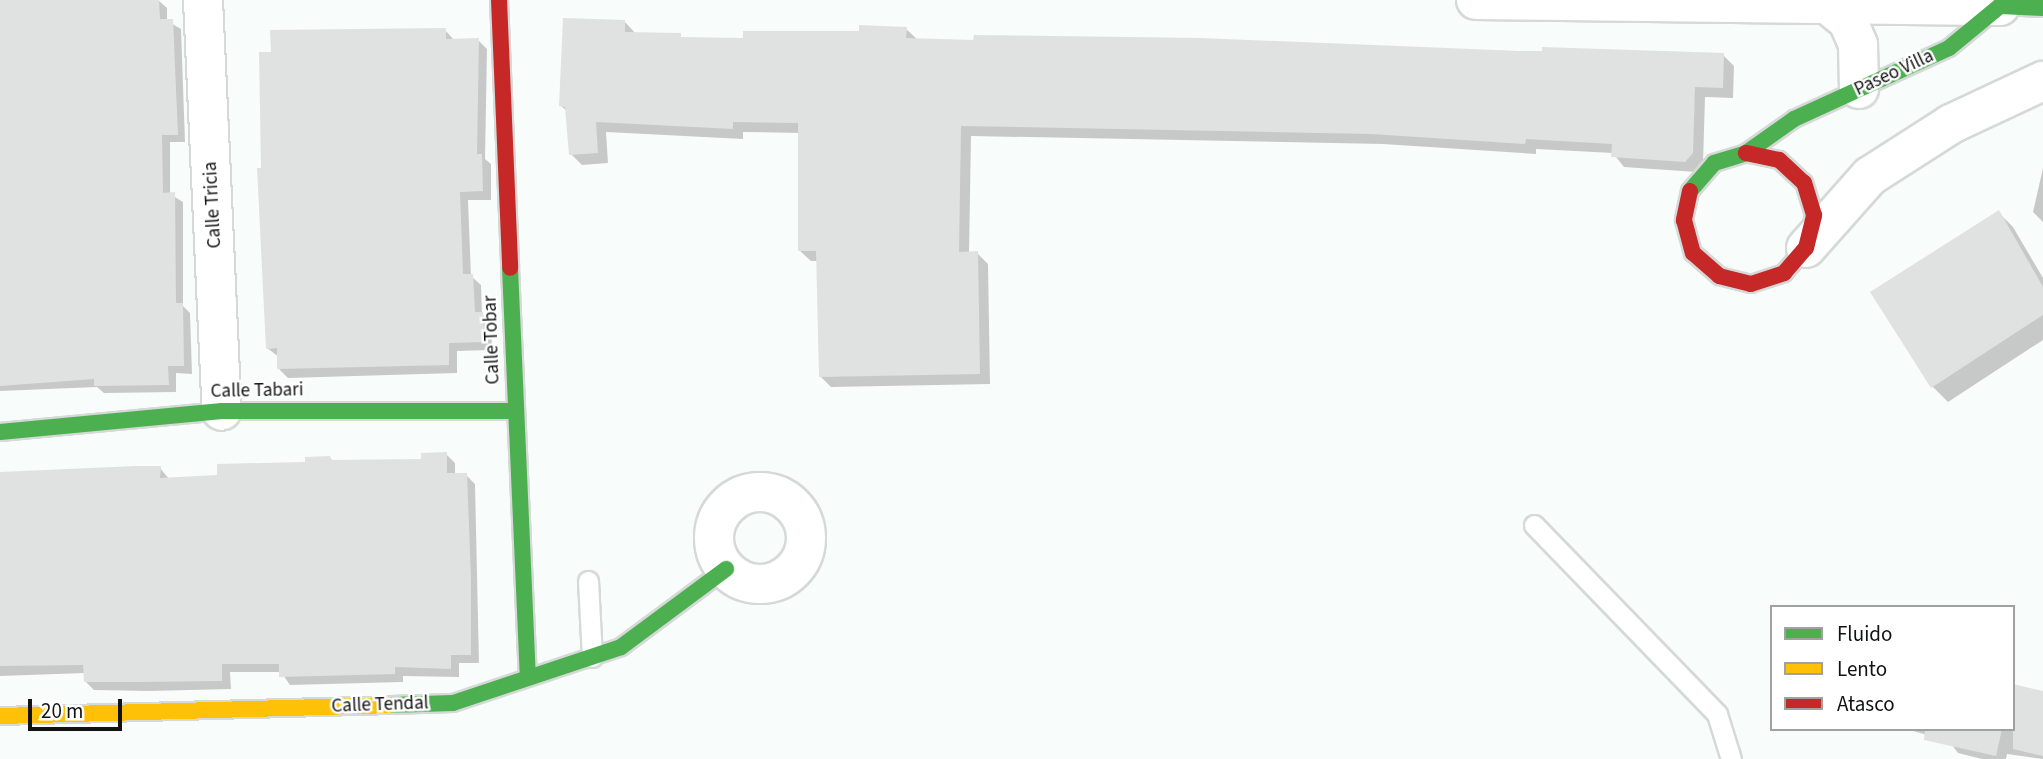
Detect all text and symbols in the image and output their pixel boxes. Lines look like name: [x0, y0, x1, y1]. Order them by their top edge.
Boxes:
street label: Paseo Villa: [1851, 45, 1937, 101]
street label: Calle Tricia: [199, 161, 227, 249]
street label: Calle Tobar: [479, 295, 505, 385]
street label: Calle Tabari: [210, 379, 304, 403]
legend: [1770, 605, 2015, 731]
text: Fluido: [1837, 619, 1892, 649]
text: Lento: [1837, 654, 1887, 684]
scale bar: [32, 686, 126, 730]
text: Atasco: [1837, 689, 1895, 719]
street label: Calle Tendal: [331, 692, 429, 718]
text: 20 m: [41, 696, 83, 726]

